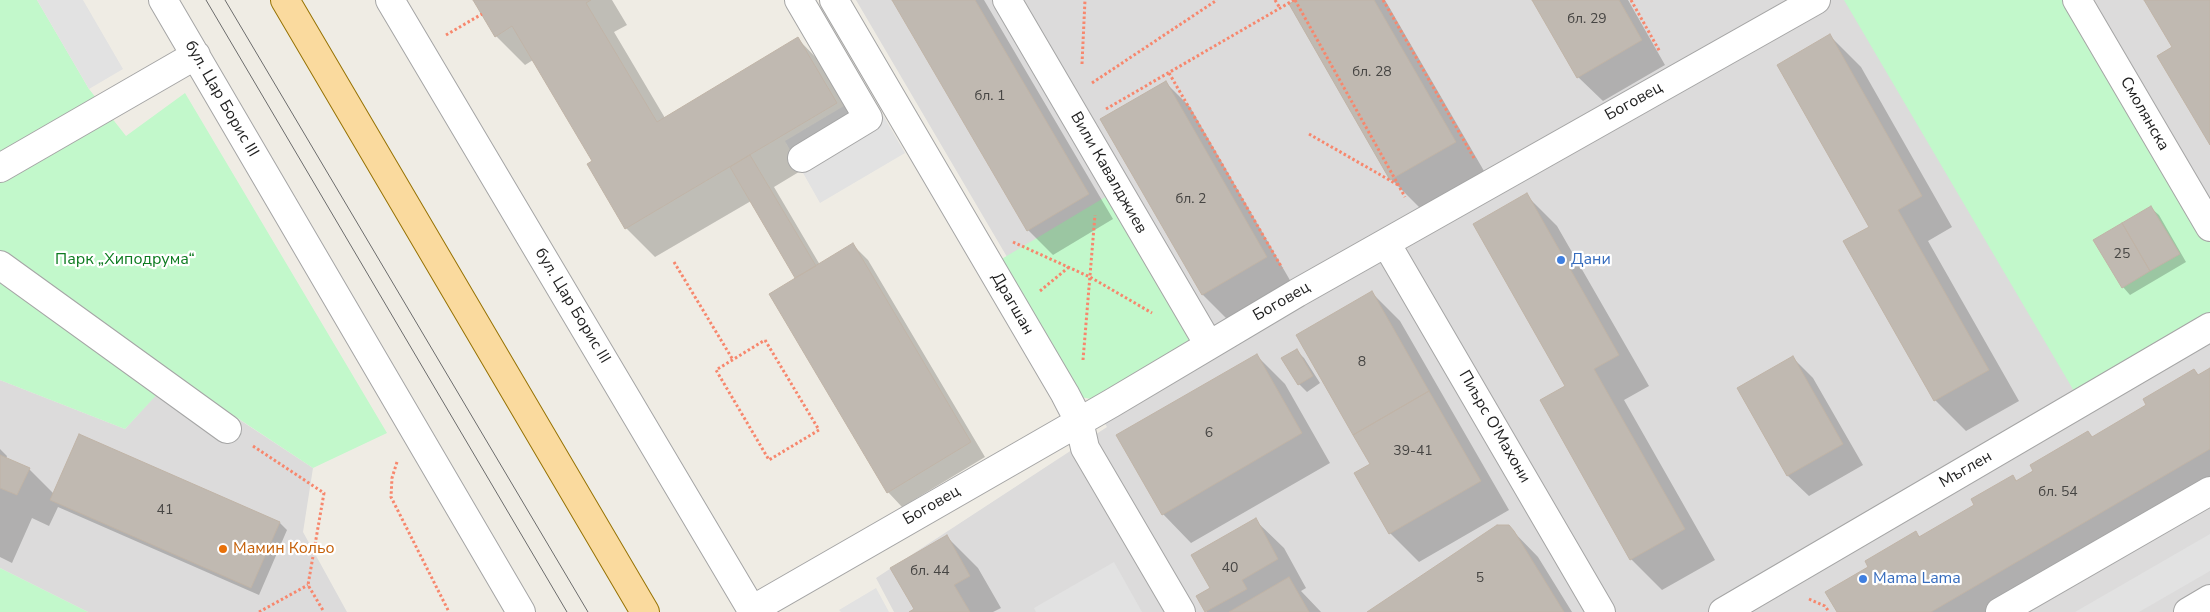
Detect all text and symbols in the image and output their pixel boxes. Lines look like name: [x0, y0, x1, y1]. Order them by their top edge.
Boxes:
house number: бл. 29: [1567, 12, 1607, 28]
street label: бул. Цар Борис III: [180, 37, 262, 161]
house number: бл. 28: [1352, 65, 1392, 81]
street label: Смолянска: [2115, 74, 2173, 154]
street label: Боговец: [1602, 78, 1666, 126]
house number: бл. 1: [974, 89, 1006, 105]
street label: Вили Кавалджиев: [1065, 109, 1151, 237]
house number: бл. 2: [1175, 192, 1207, 208]
street label: бул. Цар Борис III: [530, 245, 614, 367]
house number: 25: [2114, 247, 2130, 263]
park label: Парк „Хиподрума“: [55, 250, 195, 270]
place label: Дани: [1571, 250, 1611, 270]
marker: Дани: [1555, 254, 1567, 266]
street label: Драгшан: [987, 270, 1037, 338]
street label: Боговец: [1250, 278, 1314, 326]
house number: 8: [1358, 355, 1366, 371]
street label: Пиърс О'Махони: [1454, 367, 1534, 487]
house number: 6: [1205, 426, 1213, 442]
house number: 39-41: [1393, 444, 1433, 460]
street label: Мъглен: [1936, 447, 1996, 493]
street label: Боговец: [900, 482, 964, 530]
house number: бл. 54: [2038, 485, 2078, 501]
house number: 41: [157, 503, 173, 519]
place label: Мамин Кольо: [233, 539, 335, 559]
marker: Мамин Кольо: [217, 543, 229, 555]
house number: 40: [1222, 561, 1238, 577]
house number: бл. 44: [910, 564, 950, 580]
place label: Mama Lama: [1873, 569, 1961, 589]
house number: 5: [1476, 571, 1484, 587]
marker: Mama Lama: [1857, 573, 1869, 585]

